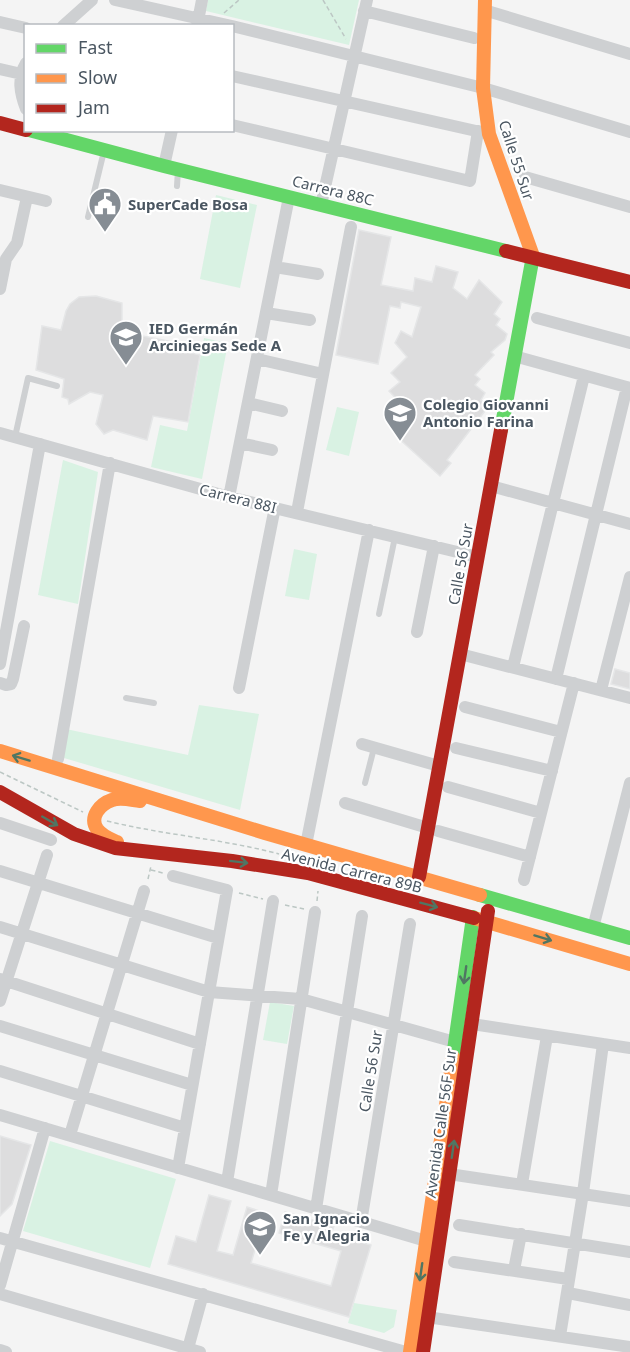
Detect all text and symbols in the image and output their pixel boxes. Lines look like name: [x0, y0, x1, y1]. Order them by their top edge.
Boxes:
legend: [24, 24, 234, 132]
text: Fast: [78, 35, 113, 59]
text: Slow: [78, 65, 117, 89]
text: Jam: [76, 95, 110, 119]
street label: Calle 55 Sur: [495, 118, 539, 202]
street label: Carrera 88C: [290, 170, 376, 210]
public building icon: SuperCade Bosa: [87, 186, 123, 233]
place label: SuperCade Bosa: [128, 194, 248, 214]
place label: IED Germán Arciniegas Sede A: [149, 318, 282, 355]
school or university icon: IED Germán Arciniegas Sede A: [108, 319, 144, 366]
place label: Colegio Giovanni Antonio Farina: [423, 394, 549, 431]
school or university icon: Colegio Giovanni Antonio Farina: [382, 395, 418, 442]
street label: Carrera 88I: [197, 479, 279, 517]
street label: Calle 56 Sur: [443, 522, 477, 606]
one-way arrow: [12, 752, 31, 763]
one-way arrow: [41, 816, 58, 828]
street label: Avenida Carrera 89B: [280, 843, 424, 897]
one-way arrow: [228, 857, 248, 868]
one-way arrow: [419, 900, 438, 912]
one-way arrow: [533, 933, 552, 944]
one-way arrow: [459, 965, 470, 985]
street label: Calle 56 Sur: [354, 1029, 386, 1113]
street label: Avenida Calle 56F Sur: [420, 1047, 460, 1199]
one-way arrow: [448, 1139, 459, 1159]
place label: San Ignacio Fe y Alegria: [283, 1208, 370, 1245]
school or university icon: San Ignacio Fe y Alegria: [242, 1209, 278, 1256]
one-way arrow: [416, 1262, 427, 1281]

